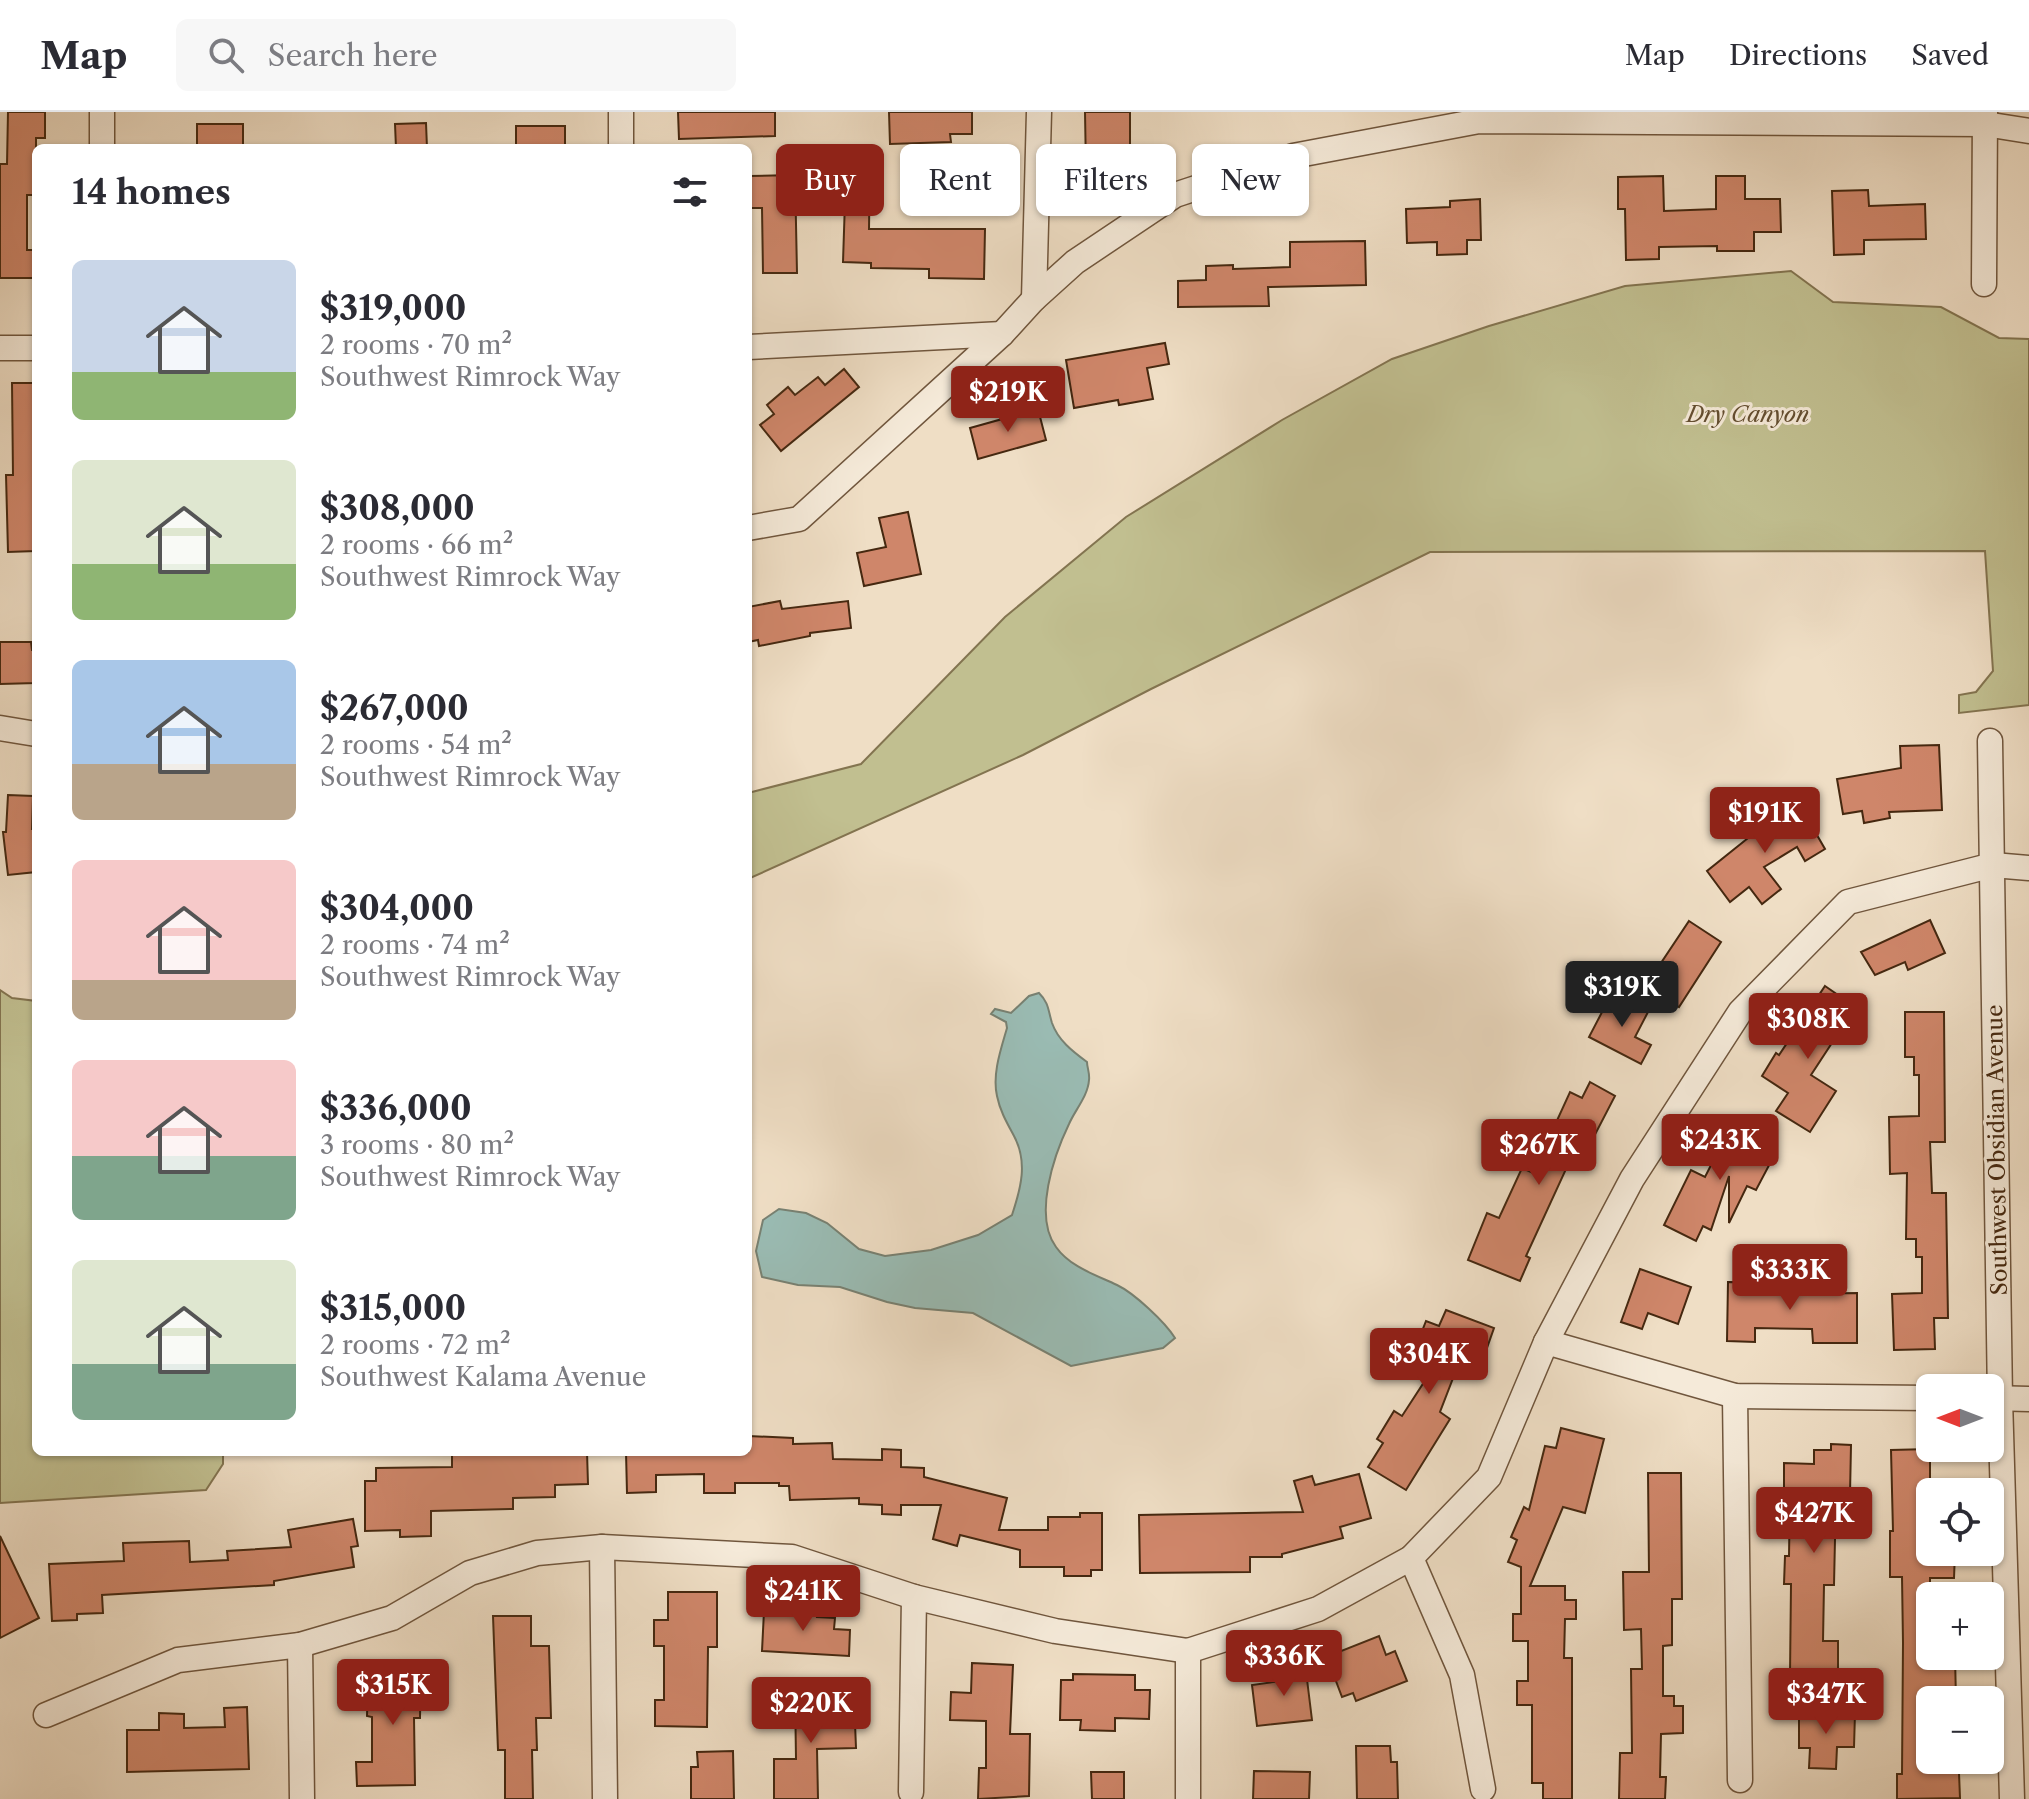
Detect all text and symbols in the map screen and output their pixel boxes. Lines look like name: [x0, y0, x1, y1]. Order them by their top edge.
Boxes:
search box: [176, 19, 736, 91]
text: Map: [40, 32, 128, 79]
icon: search: [204, 33, 248, 77]
text: Search here: [268, 37, 438, 74]
text: Map: [1625, 38, 1685, 72]
text: Directions: [1729, 38, 1867, 72]
text: Saved: [1911, 38, 1989, 72]
chip: Buy: [776, 144, 884, 216]
chip: Rent: [900, 144, 1020, 216]
chip: Filters: [1036, 144, 1176, 216]
chip: New: [1192, 144, 1309, 216]
icon: filters: [668, 170, 712, 214]
text: 14 homes: [72, 171, 231, 213]
text: $319,000: [320, 287, 466, 329]
icon: home: [136, 292, 232, 388]
text: 2 rooms · 70 m²: [320, 329, 512, 361]
text: Southwest Rimrock Way: [320, 361, 620, 393]
pin: $219K: [952, 366, 1064, 434]
text: $219K: [969, 376, 1047, 408]
park label: Dry Canyon: [1685, 401, 1809, 428]
text: $308,000: [320, 487, 475, 529]
icon: home: [136, 492, 232, 588]
text: 2 rooms · 66 m²: [320, 529, 513, 561]
text: Southwest Rimrock Way: [320, 561, 620, 593]
text: $267,000: [320, 687, 469, 729]
icon: home: [136, 692, 232, 788]
text: 2 rooms · 54 m²: [320, 729, 512, 761]
text: Southwest Rimrock Way: [320, 761, 620, 793]
pin: $191K: [1709, 787, 1821, 855]
text: $191K: [1728, 797, 1802, 829]
text: $304,000: [320, 887, 474, 929]
icon: home: [136, 892, 232, 988]
text: 2 rooms · 74 m²: [320, 929, 510, 961]
text: Southwest Rimrock Way: [320, 961, 620, 993]
pin: $319K: [1566, 961, 1678, 1029]
text: $319K: [1583, 971, 1661, 1003]
pin: $308K: [1752, 993, 1864, 1061]
text: $308K: [1767, 1003, 1849, 1035]
street label: Southwest Obsidian Avenue: [1981, 1004, 2013, 1296]
text: $336,000: [320, 1087, 472, 1129]
icon: home: [136, 1092, 232, 1188]
pin: $243K: [1664, 1114, 1776, 1182]
pin: $267K: [1483, 1119, 1595, 1187]
text: $243K: [1680, 1124, 1760, 1156]
text: 3 rooms · 80 m²: [320, 1129, 514, 1161]
text: $267K: [1499, 1129, 1579, 1161]
text: Southwest Rimrock Way: [320, 1161, 620, 1193]
pin: $333K: [1734, 1244, 1846, 1312]
text: $333K: [1750, 1254, 1830, 1286]
text: $315,000: [320, 1287, 466, 1329]
icon: home: [136, 1292, 232, 1388]
pin: $304K: [1373, 1328, 1485, 1396]
text: 2 rooms · 72 m²: [320, 1329, 511, 1361]
text: $304K: [1388, 1338, 1470, 1370]
text: Southwest Kalama Avenue: [320, 1361, 646, 1393]
north arrow: [1916, 1374, 2004, 1462]
map controls: [1916, 1374, 2004, 1774]
button: locate: [1916, 1478, 2004, 1566]
pin: $427K: [1758, 1487, 1870, 1555]
text: $427K: [1774, 1497, 1854, 1529]
pin: $241K: [747, 1565, 859, 1633]
text: $241K: [764, 1575, 842, 1607]
button: +: [1916, 1582, 2004, 1670]
pin: $336K: [1228, 1630, 1340, 1698]
text: $336K: [1244, 1640, 1324, 1672]
pin: $315K: [337, 1659, 449, 1727]
pin: $347K: [1770, 1668, 1882, 1736]
text: $315K: [355, 1669, 431, 1701]
pin: $220K: [755, 1677, 867, 1745]
text: $347K: [1787, 1678, 1865, 1710]
button: −: [1916, 1686, 2004, 1774]
text: $220K: [770, 1687, 852, 1719]

